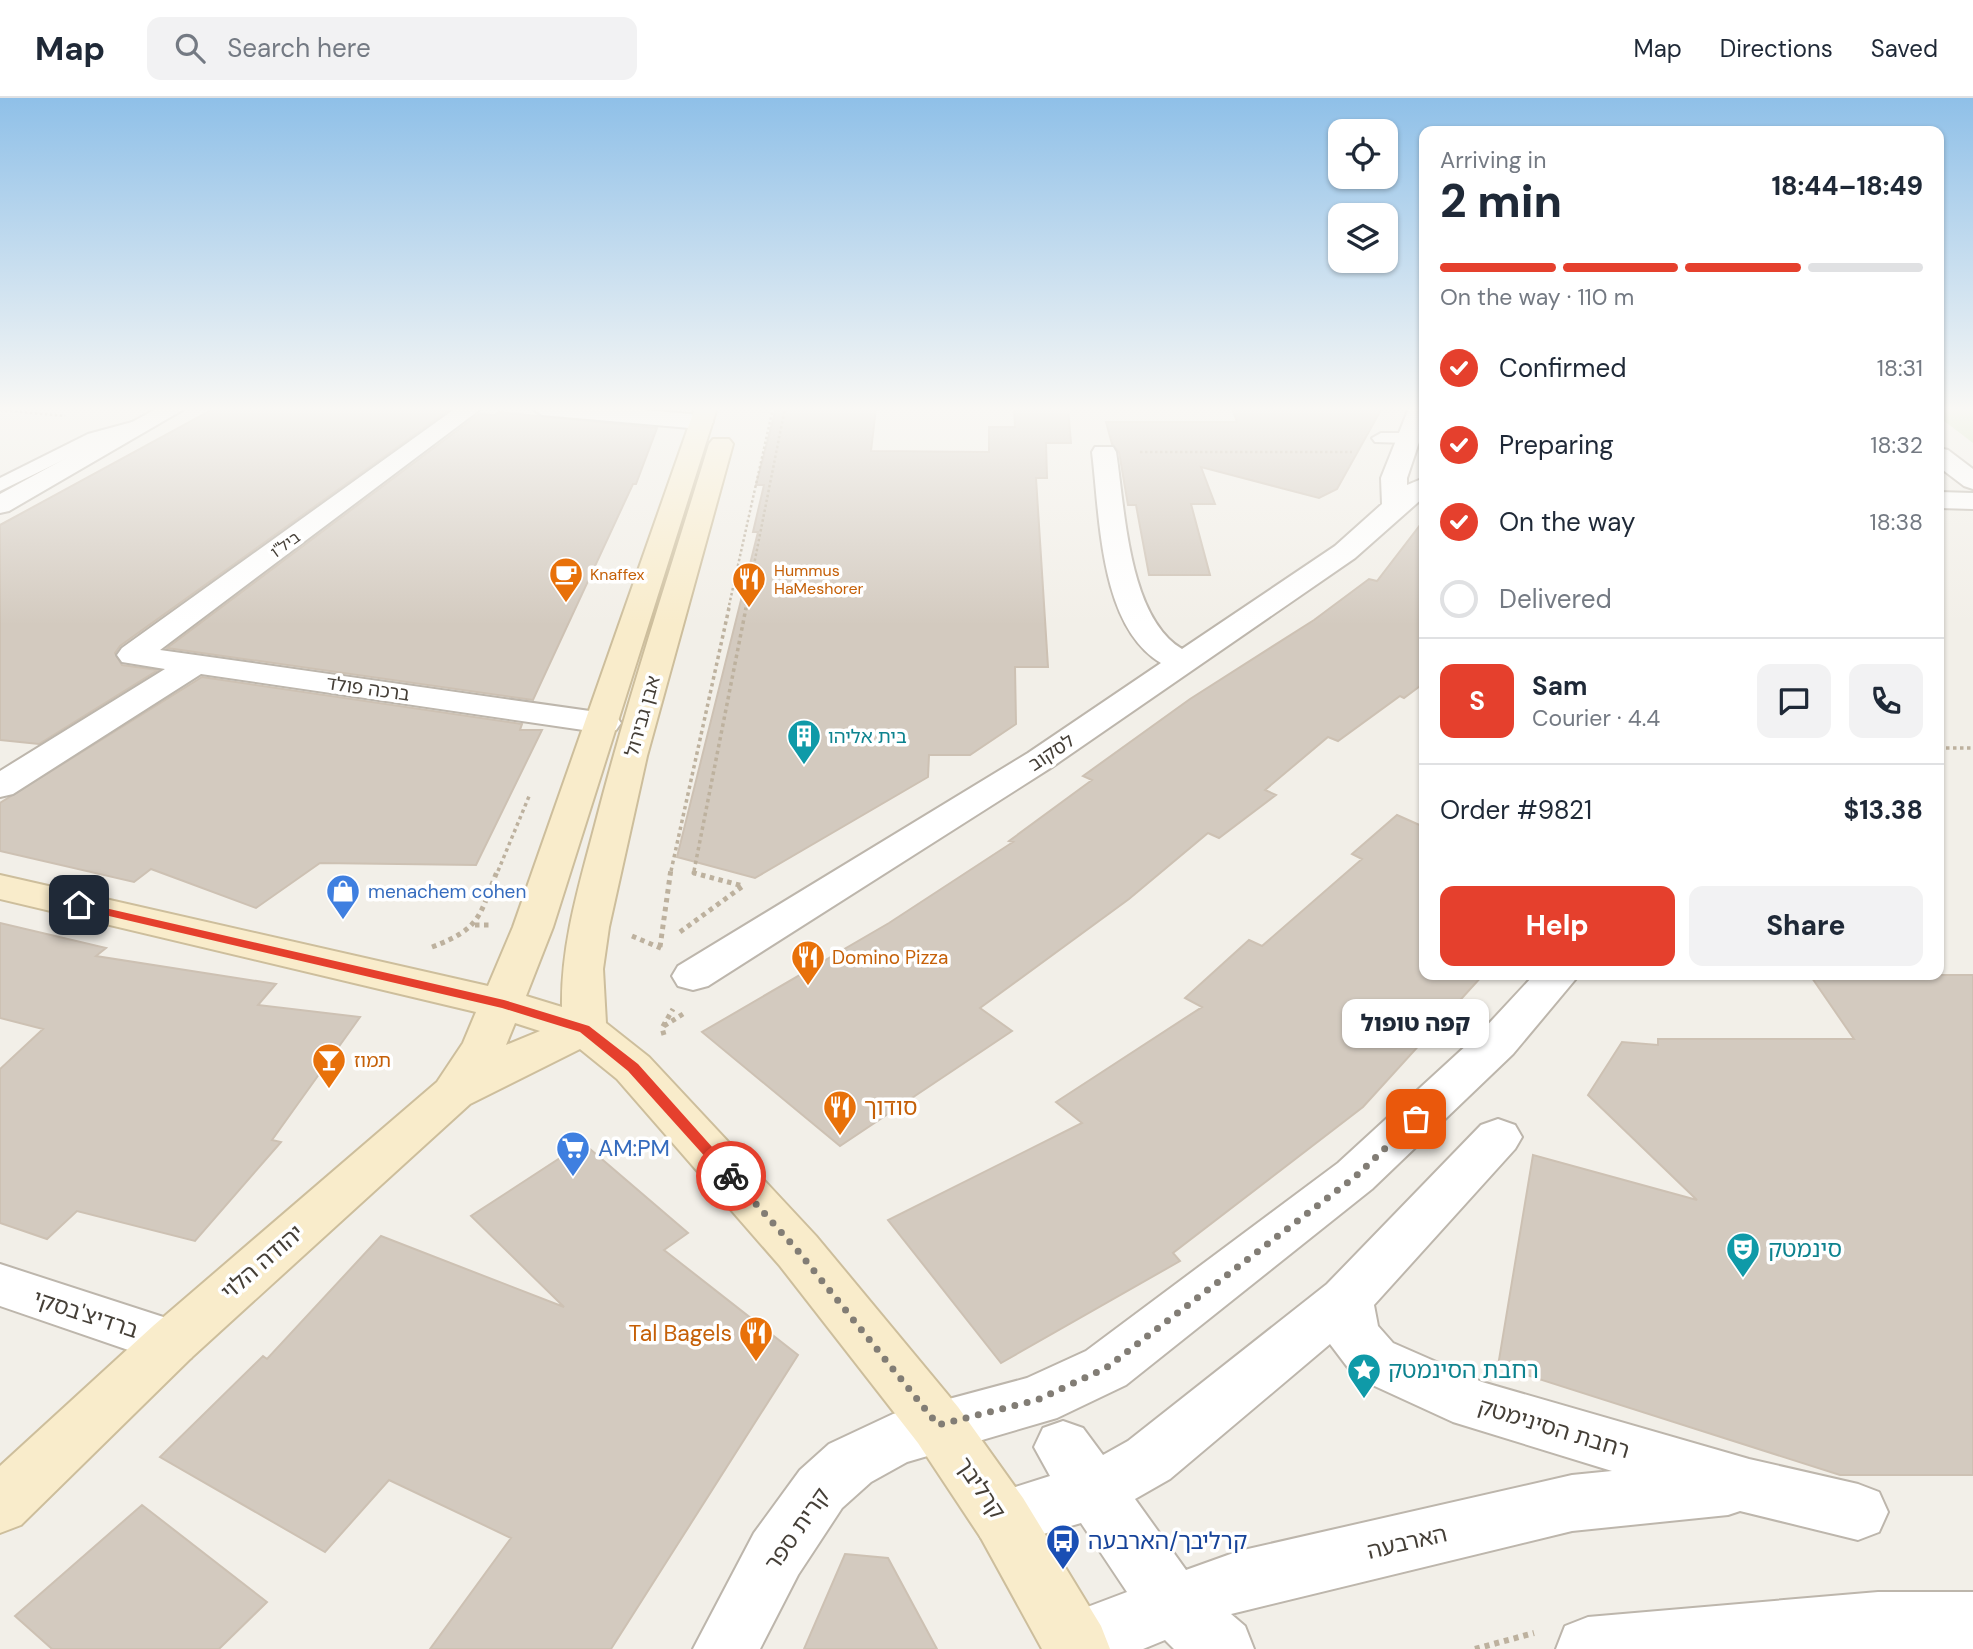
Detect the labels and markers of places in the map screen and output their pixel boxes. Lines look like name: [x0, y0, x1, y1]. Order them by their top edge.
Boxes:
cafe icon: Knaffex: [547, 555, 585, 604]
restaurant icon: Hummus HaMeshorer: [730, 560, 768, 609]
place label: Hummus HaMeshorer: [774, 560, 864, 599]
place label: Knaffex: [590, 564, 645, 585]
building icon: בית אליהו: [785, 717, 823, 766]
place label: בית אליהו: [828, 724, 907, 749]
shop icon: menachem cohen: [324, 872, 362, 921]
pin: [49, 875, 109, 935]
place label: menachem cohen: [368, 879, 526, 904]
restaurant icon: Domino Pizza: [789, 938, 827, 987]
place label: Domino Pizza: [832, 945, 948, 970]
callout: קפה טופול: [1342, 1000, 1490, 1049]
bar icon: תמוז: [310, 1041, 348, 1090]
place label: תמוז: [354, 1048, 391, 1073]
restaurant icon: סודוך: [821, 1088, 859, 1137]
pin: [1386, 1089, 1446, 1149]
place label: סודוך: [864, 1092, 918, 1122]
supermarket icon: AM:PM: [554, 1129, 592, 1178]
place label: AM:PM: [598, 1133, 670, 1163]
theatre icon: סינמטק: [1724, 1230, 1762, 1279]
place label: סינמטק: [1768, 1234, 1842, 1264]
restaurant icon: Tal Bagels: [737, 1314, 775, 1363]
place label: Tal Bagels: [629, 1318, 732, 1348]
place icon: רחבת הסינמטק: [1345, 1351, 1383, 1400]
place label: רחבת הסינמטק: [1388, 1355, 1539, 1385]
bus stop icon: קרליבך/הארבעה: [1044, 1522, 1082, 1571]
place label: קרליבך/הארבעה: [1088, 1526, 1247, 1556]

